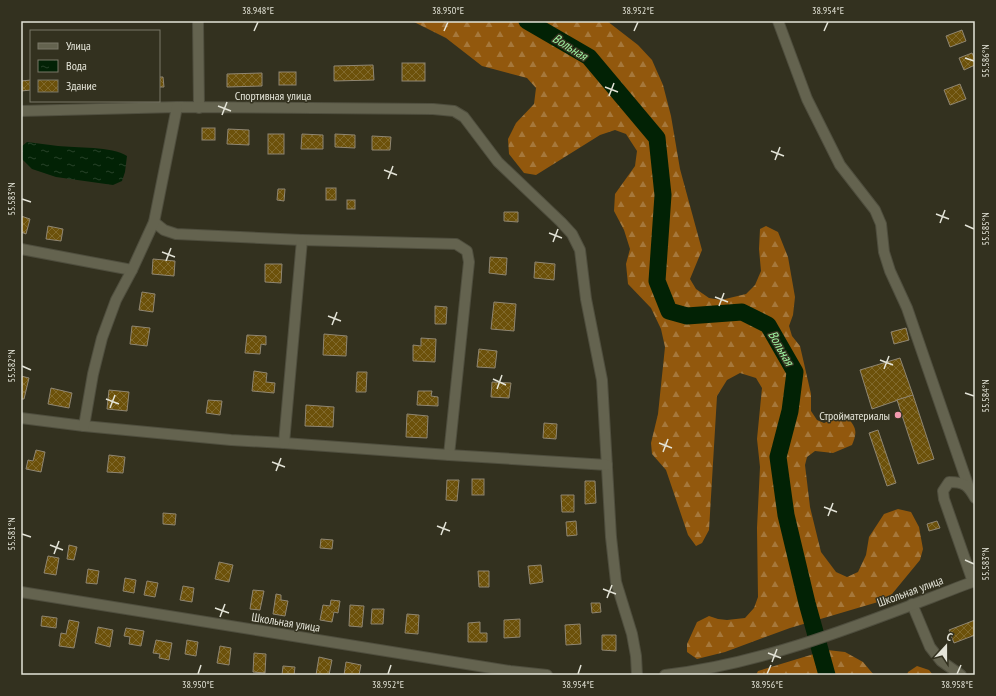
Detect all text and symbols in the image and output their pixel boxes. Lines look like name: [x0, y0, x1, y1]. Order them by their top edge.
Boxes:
text: 38.948°E: [242, 4, 274, 17]
text: 38.950°E: [432, 4, 464, 17]
text: 38.952°E: [622, 4, 654, 17]
text: 38.954°E: [812, 4, 844, 17]
legend: [30, 30, 160, 102]
water label: Вольная: [549, 30, 591, 65]
text: Улица: [66, 38, 91, 53]
text: 55.586°N: [979, 44, 992, 78]
text: Вода: [66, 58, 87, 73]
text: Здание: [66, 78, 97, 93]
street label: Спортивная улица: [235, 88, 312, 103]
text: 55.583°N: [5, 182, 18, 216]
text: 55.585°N: [979, 212, 992, 246]
water label: Вольная: [764, 327, 798, 369]
text: 55.582°N: [5, 349, 18, 383]
text: 55.584°N: [979, 379, 992, 413]
place label: Стройматериалы: [819, 408, 890, 423]
marker: Стройматериалы: [893, 410, 903, 420]
text: 55.581°N: [5, 517, 18, 551]
text: 55.583°N: [979, 547, 992, 581]
street label: Школьная улица: [875, 572, 945, 610]
street label: Школьная улица: [251, 609, 322, 635]
north arrow: [926, 626, 966, 666]
text: С: [945, 629, 954, 644]
text: 38.950°E: [182, 678, 214, 691]
text: 38.952°E: [372, 678, 404, 691]
text: 38.954°E: [562, 678, 594, 691]
text: 38.956°E: [751, 678, 783, 691]
text: 38.958°E: [941, 678, 973, 691]

